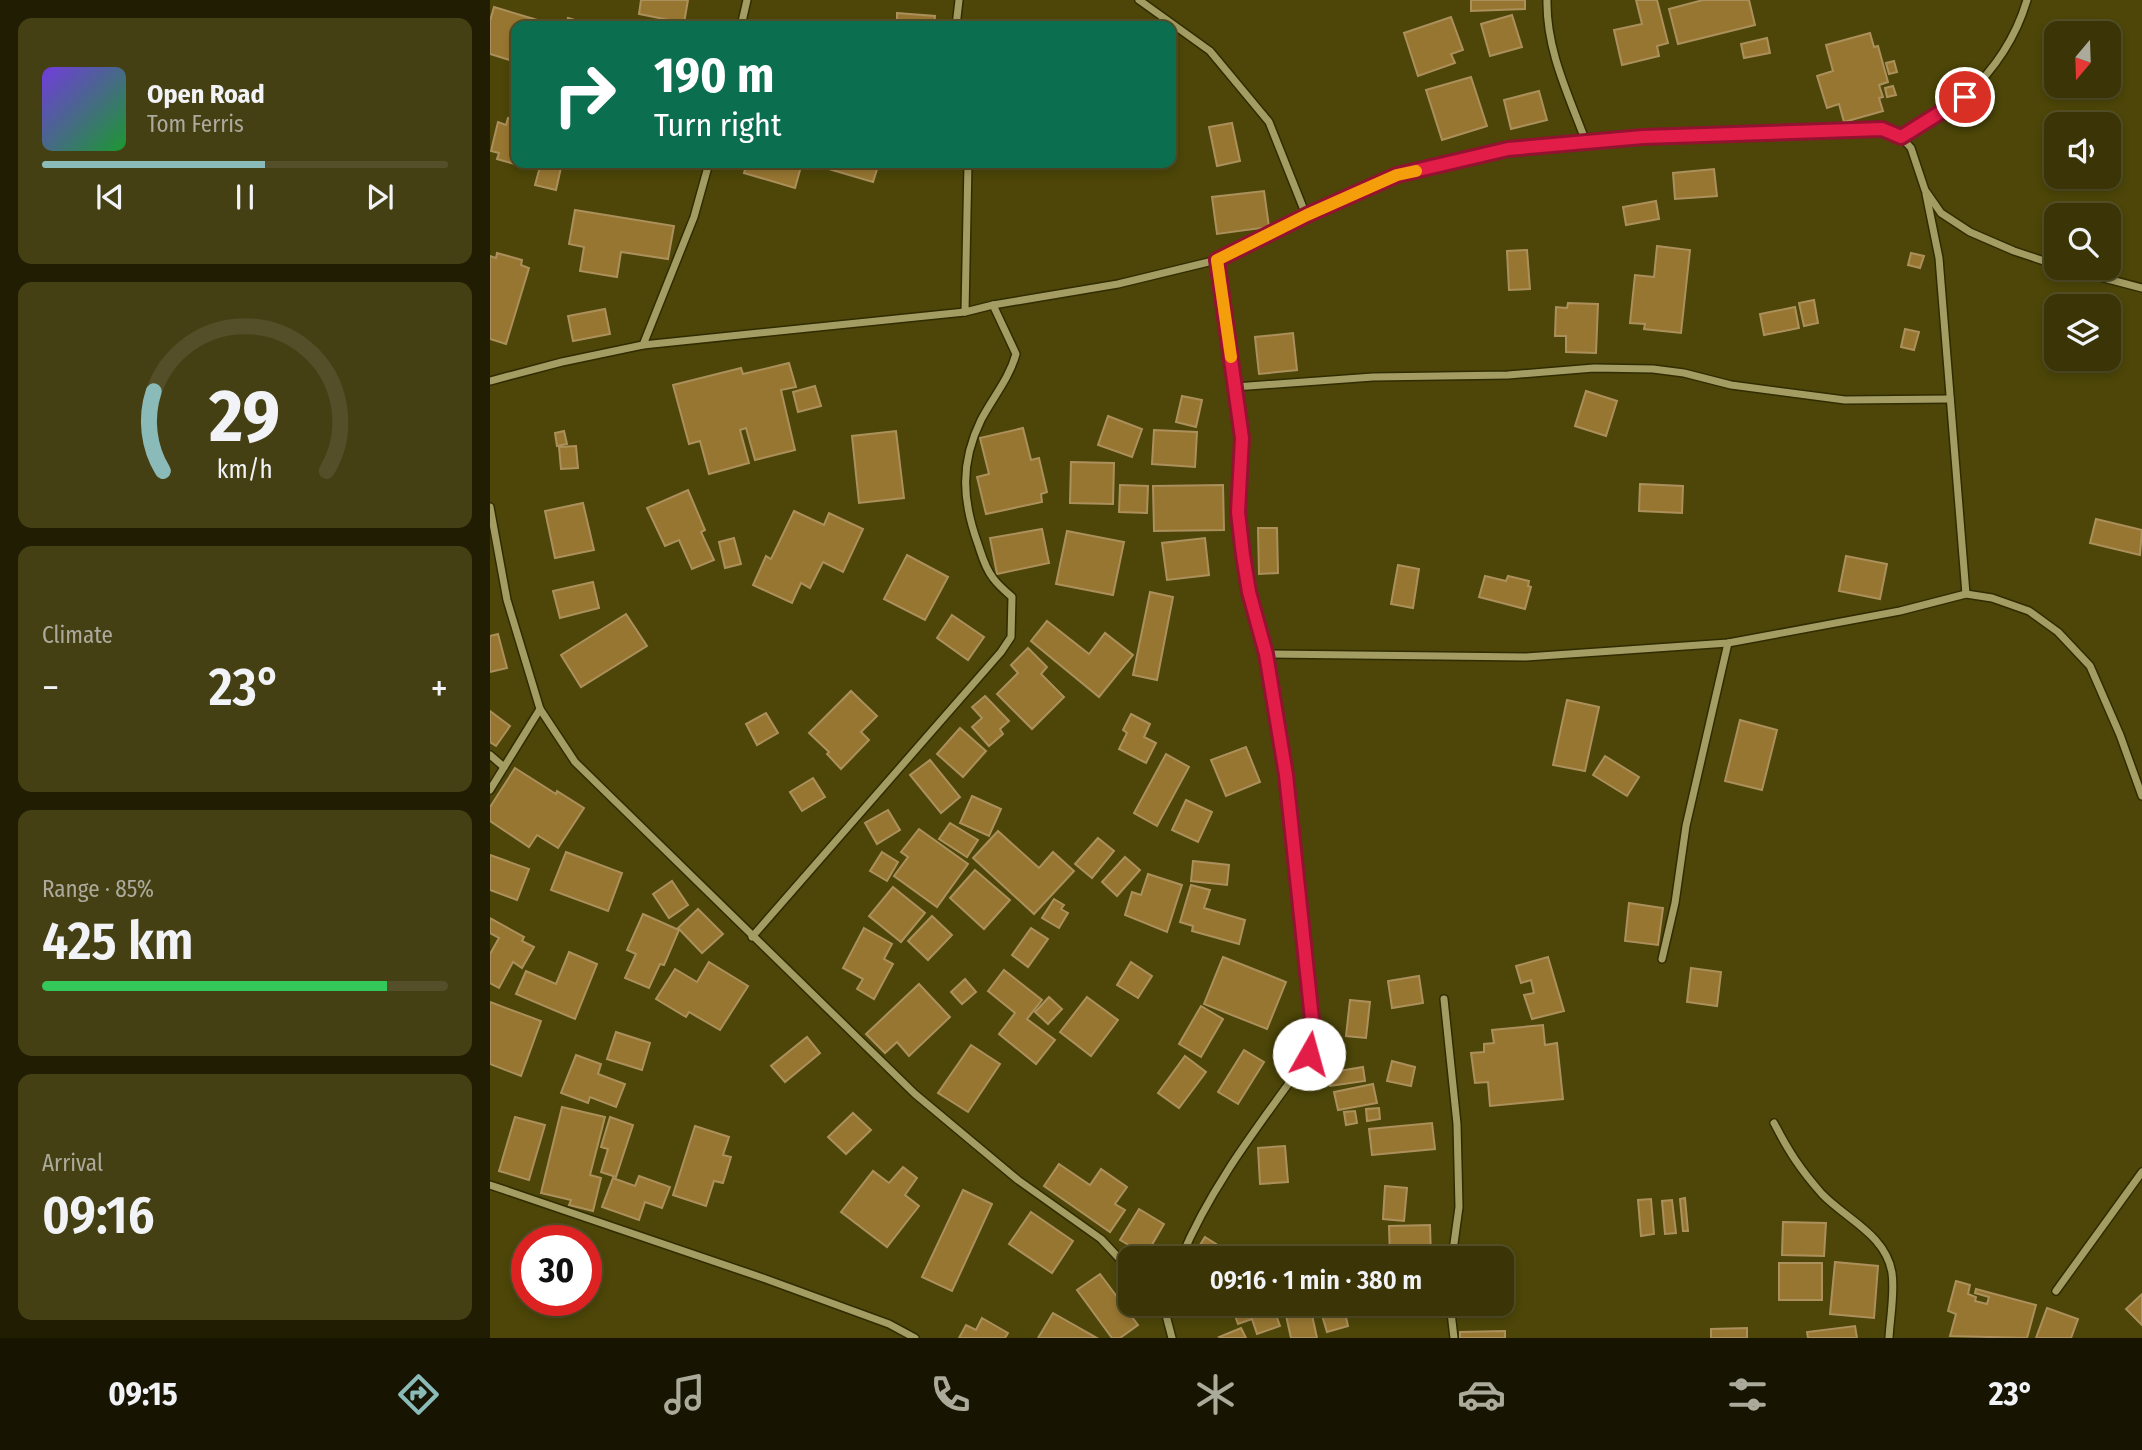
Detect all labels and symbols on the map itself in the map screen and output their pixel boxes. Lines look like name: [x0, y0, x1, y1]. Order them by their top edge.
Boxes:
north arrow: [2044, 21, 2121, 98]
pin: [1935, 67, 1995, 127]
position arrow: [1272, 1017, 1346, 1091]
speed limit sign: 30: [511, 1225, 602, 1316]

